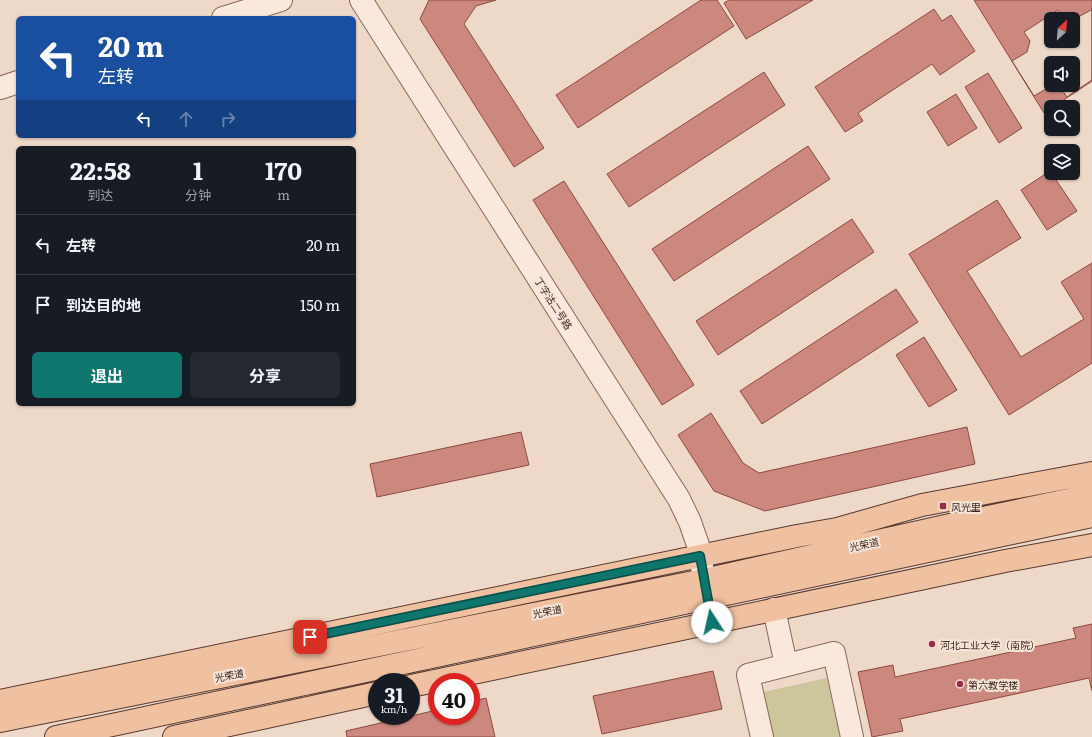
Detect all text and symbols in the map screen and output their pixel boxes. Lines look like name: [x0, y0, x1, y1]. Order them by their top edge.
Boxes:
north arrow: [1044, 12, 1080, 48]
map controls: [1044, 12, 1080, 180]
text: 20 m: [98, 24, 164, 66]
icon: left: [32, 32, 84, 84]
button: sound: [1044, 56, 1080, 92]
text: 左转: [98, 62, 134, 89]
button: search: [1044, 100, 1080, 136]
icon: left: [133, 108, 155, 130]
icon: ahead: [175, 108, 197, 130]
icon: right: [217, 108, 239, 130]
button: layers: [1044, 144, 1080, 180]
text: 22:58: [70, 152, 131, 187]
text: 1: [193, 152, 203, 187]
text: 170: [265, 152, 302, 187]
text: 到达: [87, 185, 113, 204]
text: 分钟: [185, 185, 211, 204]
text: m: [277, 185, 290, 204]
text: 左转: [66, 233, 96, 256]
text: 20 m: [306, 233, 340, 256]
icon: left: [32, 234, 54, 256]
street label: 丁字沽二号路: [531, 274, 577, 332]
text: 到达目的地: [66, 293, 141, 316]
text: 150 m: [300, 293, 340, 316]
icon: arrive: [32, 294, 54, 316]
button: 退出: [32, 352, 182, 398]
button: 分享: [190, 352, 340, 398]
place label: 风光里: [951, 499, 981, 514]
marker: 风光里: [938, 501, 948, 511]
street label: 光荣道: [848, 534, 880, 554]
street label: 光荣道: [531, 601, 563, 621]
position arrow: [691, 601, 733, 643]
pin: [293, 620, 327, 654]
icon: arrive: [299, 626, 321, 648]
place label: 河北工业大学（南院）: [940, 637, 1040, 652]
marker: 河北工业大学（南院）: [927, 639, 937, 649]
street label: 光荣道: [213, 665, 245, 685]
speed limit sign: 40: [428, 673, 480, 725]
place label: 第六教学楼: [968, 677, 1018, 692]
text: 31: [384, 679, 404, 709]
marker: 第六教学楼: [955, 679, 965, 689]
text: km/h: [381, 701, 407, 716]

